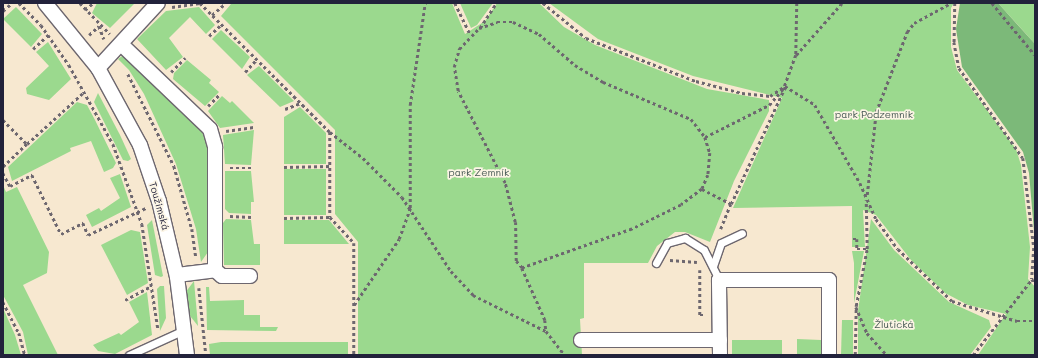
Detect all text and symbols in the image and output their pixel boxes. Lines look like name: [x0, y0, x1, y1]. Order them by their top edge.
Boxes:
park label: park Podzemník: [835, 109, 913, 121]
park label: park Zemník: [449, 167, 509, 179]
street label: Toužimská: [146, 180, 172, 232]
park label: Žlutická: [874, 319, 914, 331]

